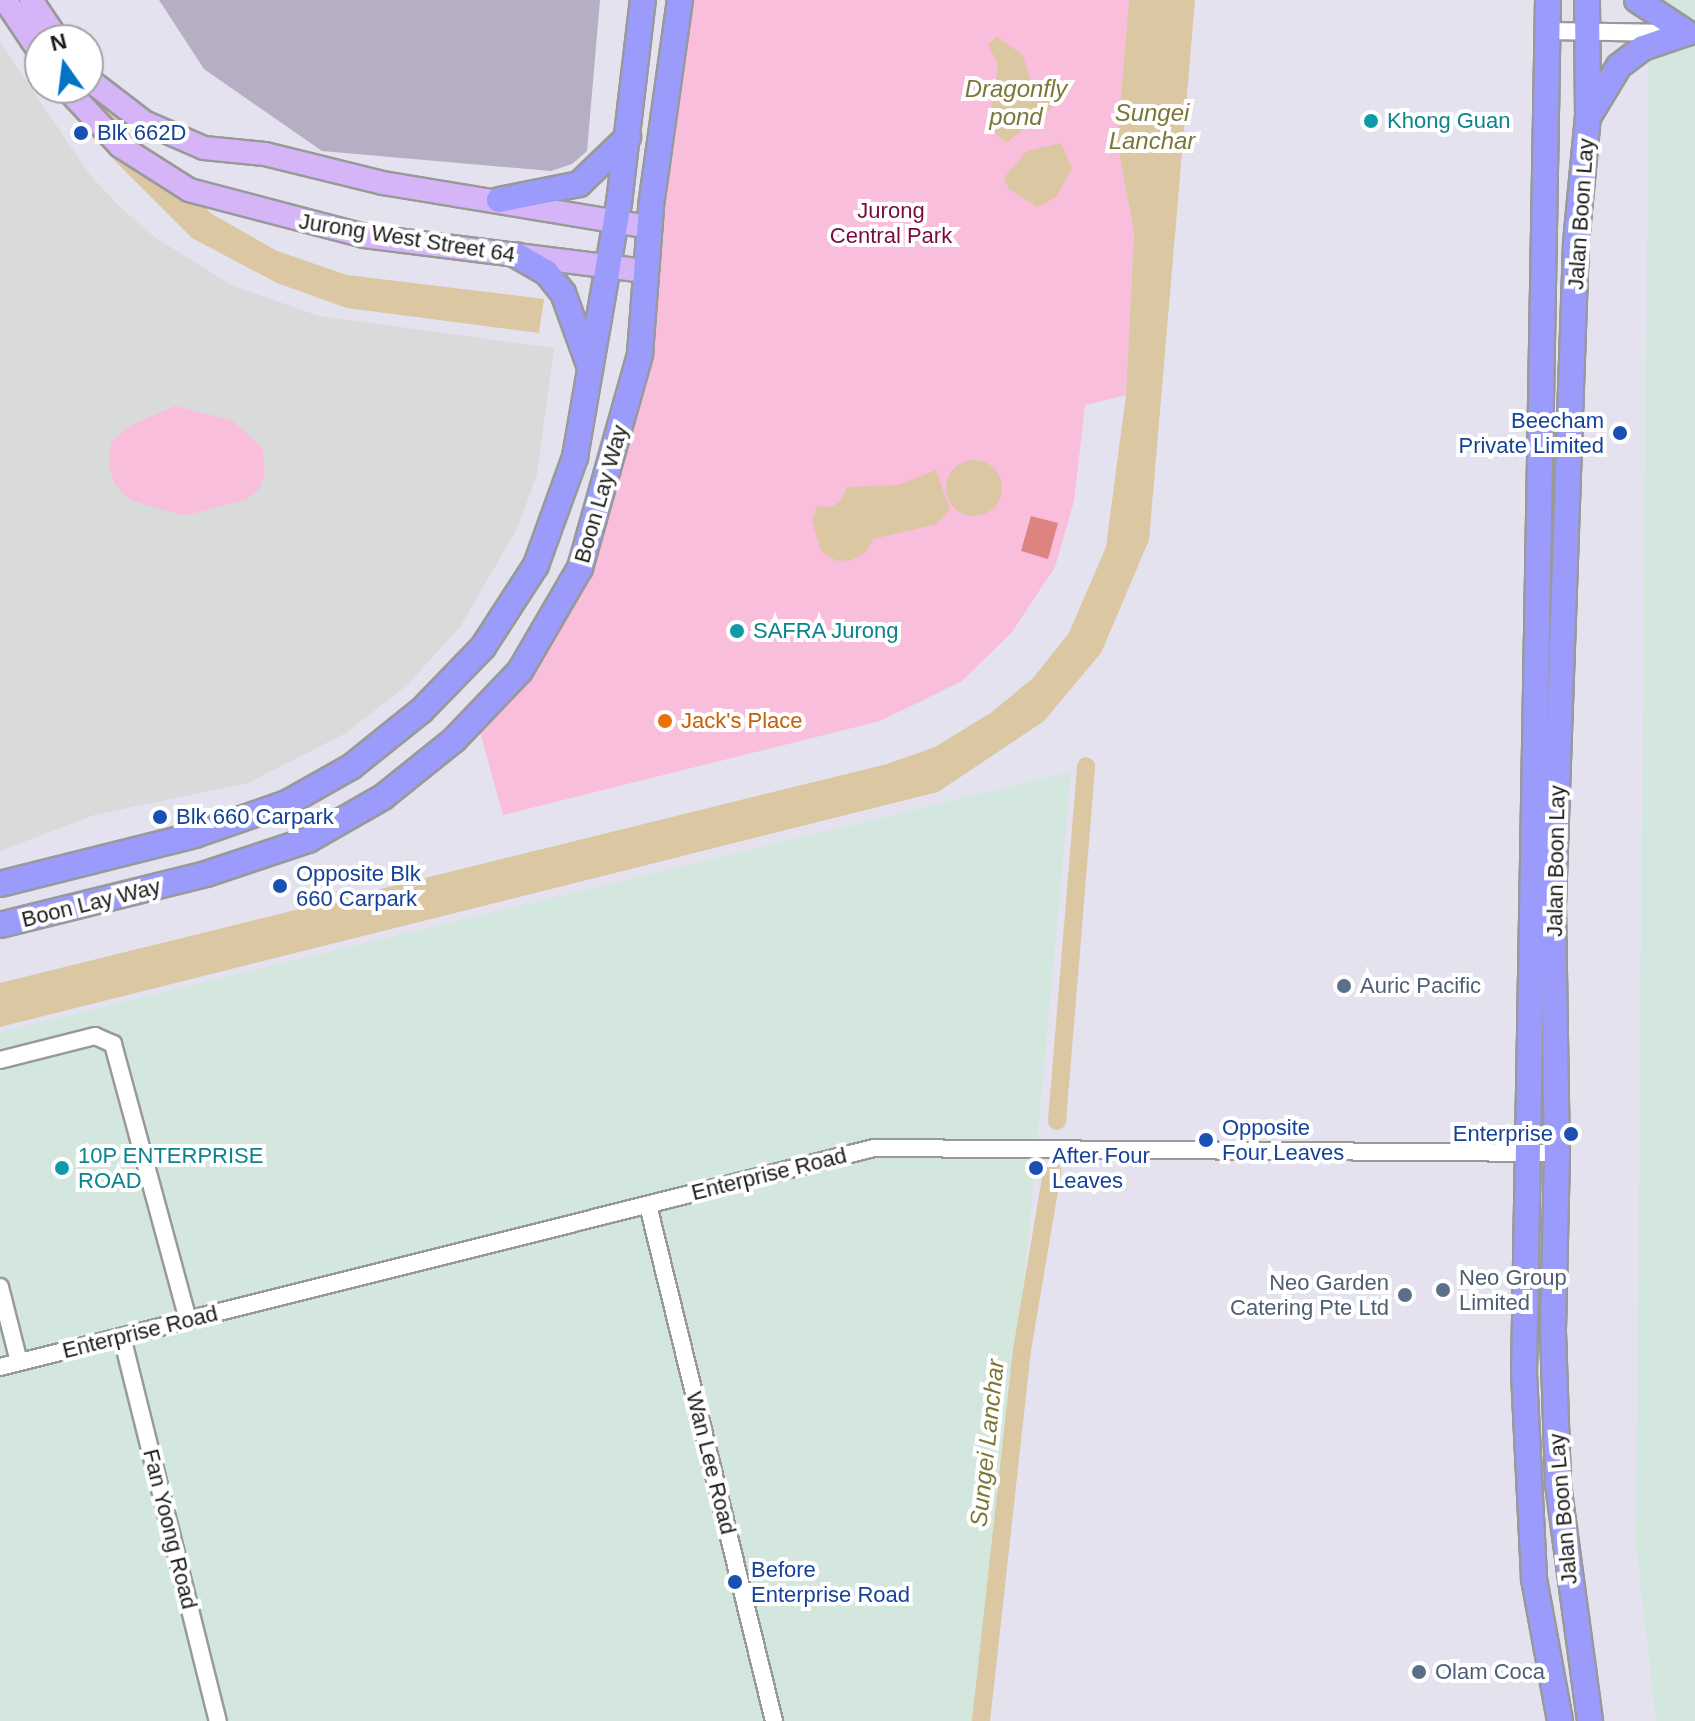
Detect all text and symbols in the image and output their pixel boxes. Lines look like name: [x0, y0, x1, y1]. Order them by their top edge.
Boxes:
north arrow: [24, 24, 104, 104]
text: N: [48, 28, 69, 56]
water label: Dragonfly pond: [965, 75, 1067, 131]
water label: Sungei Lanchar: [1109, 99, 1195, 155]
place label: Khong Guan: [1387, 108, 1511, 134]
marker: Khong Guan: [1362, 112, 1380, 130]
place label: Blk 662D: [97, 120, 186, 146]
marker: Blk 662D: [72, 124, 90, 142]
street label: Jalan Boon Lay: [1563, 137, 1599, 291]
park label: Jurong Central Park: [830, 197, 952, 248]
street label: Jurong West Street 64: [297, 208, 517, 268]
place label: Beecham Private Limited: [1458, 407, 1604, 458]
street label: Boon Lay Way: [569, 422, 633, 566]
marker: Beecham Private Limited: [1611, 424, 1629, 442]
place label: SAFRA Jurong: [753, 618, 900, 644]
marker: SAFRA Jurong: [728, 622, 746, 640]
place label: Jack's Place: [681, 708, 803, 734]
marker: Jack's Place: [656, 712, 674, 730]
street label: Jalan Boon Lay: [1541, 785, 1571, 937]
place label: Blk 660 Carpark: [176, 804, 334, 830]
marker: Blk 660 Carpark: [151, 808, 169, 826]
place label: Opposite Blk 660 Carpark: [296, 860, 421, 912]
street label: Boon Lay Way: [19, 873, 163, 933]
marker: Opposite Blk 660 Carpark: [271, 877, 289, 895]
place label: Auric Pacific: [1360, 973, 1481, 999]
marker: Auric Pacific: [1335, 977, 1353, 995]
place label: Opposite Four Leaves: [1222, 1114, 1344, 1166]
place label: Enterprise: [1453, 1121, 1553, 1147]
marker: Enterprise: [1560, 1123, 1582, 1145]
marker: Opposite Four Leaves: [1197, 1131, 1215, 1149]
place label: 10P ENTERPRISE ROAD: [78, 1142, 264, 1194]
street label: Enterprise Road: [689, 1142, 849, 1206]
place label: After Four Leaves: [1052, 1142, 1150, 1194]
marker: 10P ENTERPRISE ROAD: [53, 1159, 71, 1177]
marker: After Four Leaves: [1027, 1159, 1045, 1177]
place label: Neo Group Limited: [1459, 1264, 1567, 1316]
place label: Neo Garden Catering Pte Ltd: [1230, 1269, 1389, 1320]
marker: Neo Group Limited: [1434, 1281, 1452, 1299]
marker: Neo Garden Catering Pte Ltd: [1396, 1286, 1414, 1304]
street label: Enterprise Road: [60, 1300, 220, 1364]
water label: Sungei Lanchar: [964, 1358, 1010, 1528]
street label: Wan Lee Road: [681, 1389, 741, 1537]
street label: Jalan Boon Lay: [1543, 1432, 1583, 1586]
street label: Fan Yoong Road: [137, 1446, 203, 1612]
place label: Before Enterprise Road: [751, 1556, 910, 1608]
marker: Before Enterprise Road: [726, 1573, 744, 1591]
place label: Olam Coca: [1435, 1659, 1545, 1685]
marker: Olam Coca: [1410, 1663, 1428, 1681]

